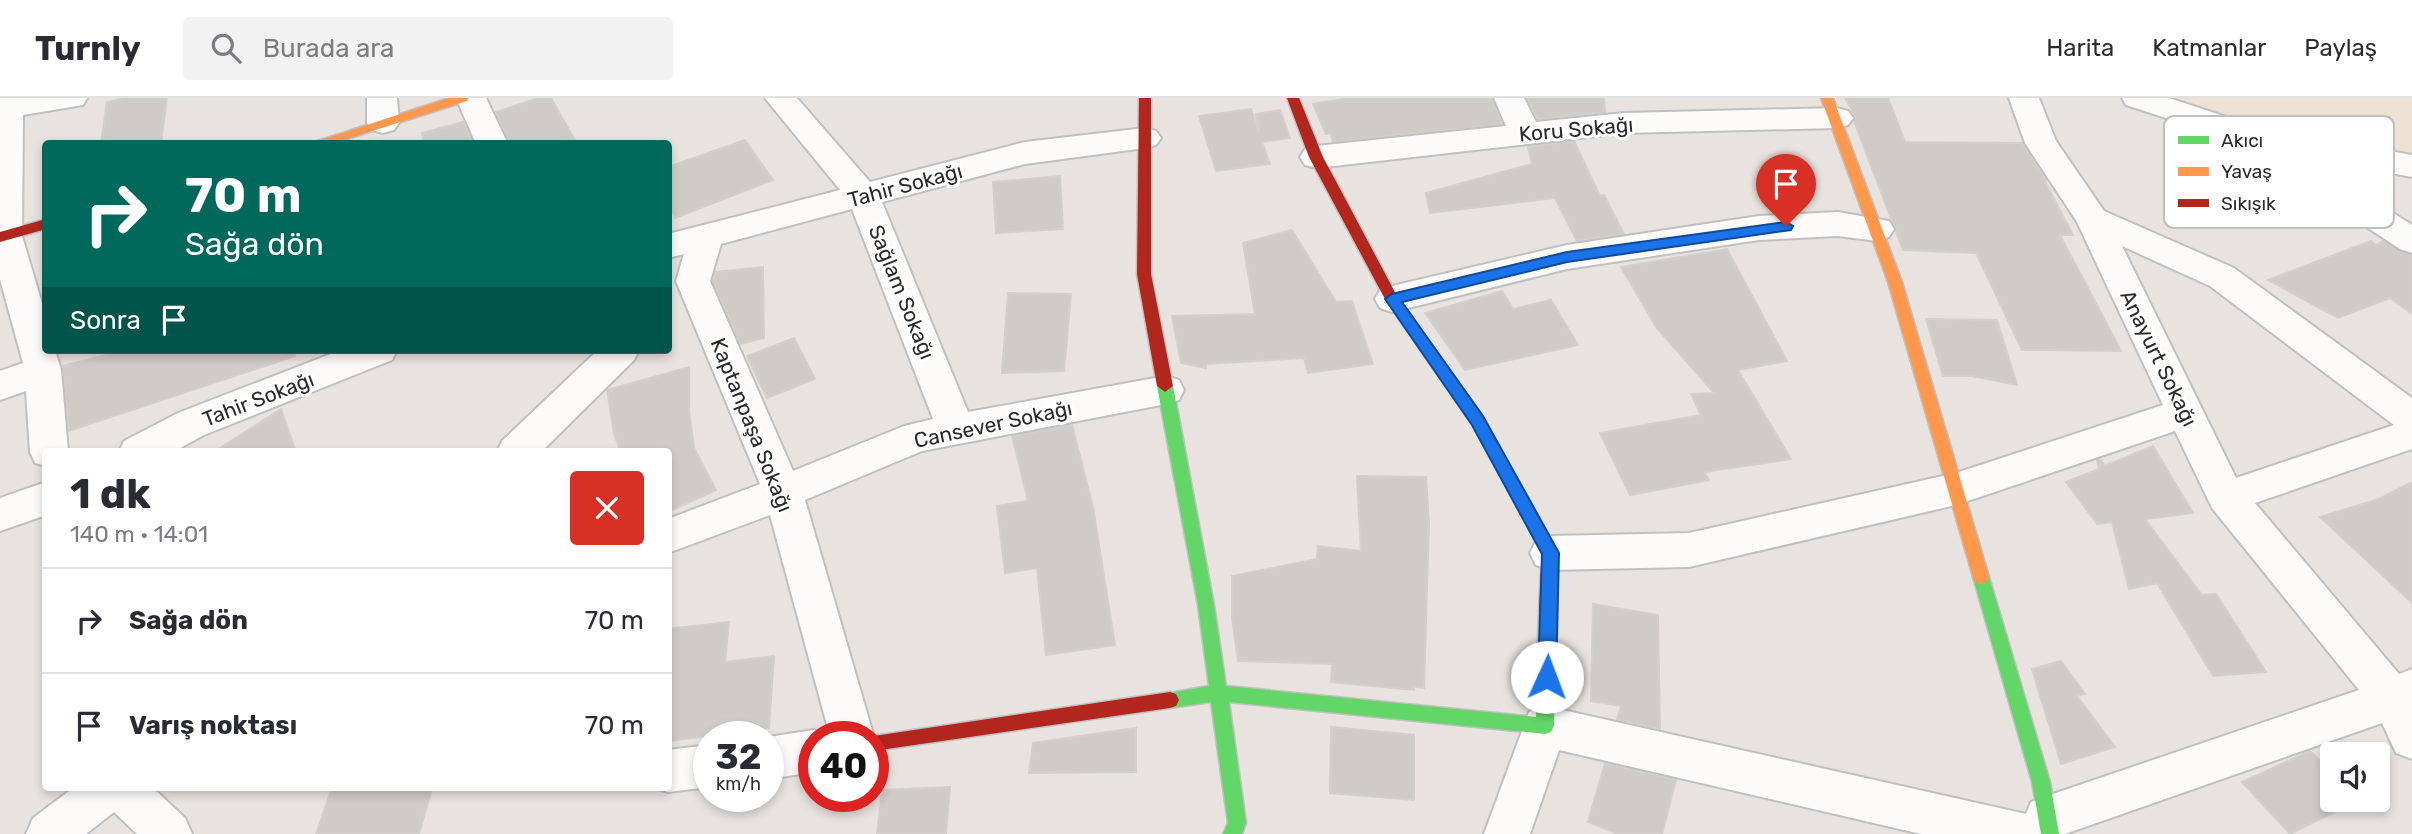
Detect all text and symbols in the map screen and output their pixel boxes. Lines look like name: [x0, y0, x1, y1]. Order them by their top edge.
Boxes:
search box: [183, 17, 673, 80]
text: Turnly: [35, 29, 141, 68]
icon: search: [207, 29, 245, 67]
text: Burada ara: [263, 33, 394, 64]
text: Harita: [2046, 34, 2114, 62]
text: Katmanlar: [2152, 34, 2266, 62]
text: Paylaş: [2304, 34, 2377, 62]
street label: Koru Sokağı: [1518, 112, 1634, 146]
legend: [2164, 116, 2394, 228]
text: Akıcı: [2221, 129, 2263, 152]
pin: [1756, 154, 1816, 226]
street label: Tahir Sokağı: [845, 158, 965, 212]
text: Yavaş: [2221, 160, 2272, 183]
icon: arrive: [1767, 165, 1805, 203]
text: 70 m: [185, 166, 302, 224]
icon: right: [70, 168, 161, 259]
text: Sıkışık: [2221, 192, 2276, 215]
street label: Sağlam Sokağı: [864, 221, 940, 363]
text: Sağa dön: [185, 225, 324, 263]
street label: Anayurt Sokağı: [2115, 286, 2203, 430]
icon: arrive: [155, 301, 193, 339]
text: Sonra: [70, 305, 141, 336]
street label: Kaptanpaşa Sokağı: [706, 334, 798, 516]
street label: Tahir Sokağı: [199, 366, 317, 432]
street label: Cansever Sokağı: [912, 395, 1074, 453]
text: 1 dk: [70, 469, 151, 519]
button: close: [570, 471, 644, 545]
text: 140 m · 14:01: [70, 520, 208, 548]
icon: right: [70, 602, 108, 640]
text: Sağa dön: [129, 605, 248, 636]
text: 70 m: [585, 605, 644, 636]
position arrow: [1510, 640, 1584, 714]
icon: arrive: [70, 707, 108, 745]
text: Varış noktası: [129, 710, 297, 741]
text: 70 m: [585, 710, 644, 741]
speed limit sign: 40: [798, 721, 889, 812]
text: 32: [716, 736, 761, 778]
map controls: [2320, 742, 2390, 812]
button: sound: [2320, 742, 2390, 812]
text: km/h: [716, 773, 761, 795]

